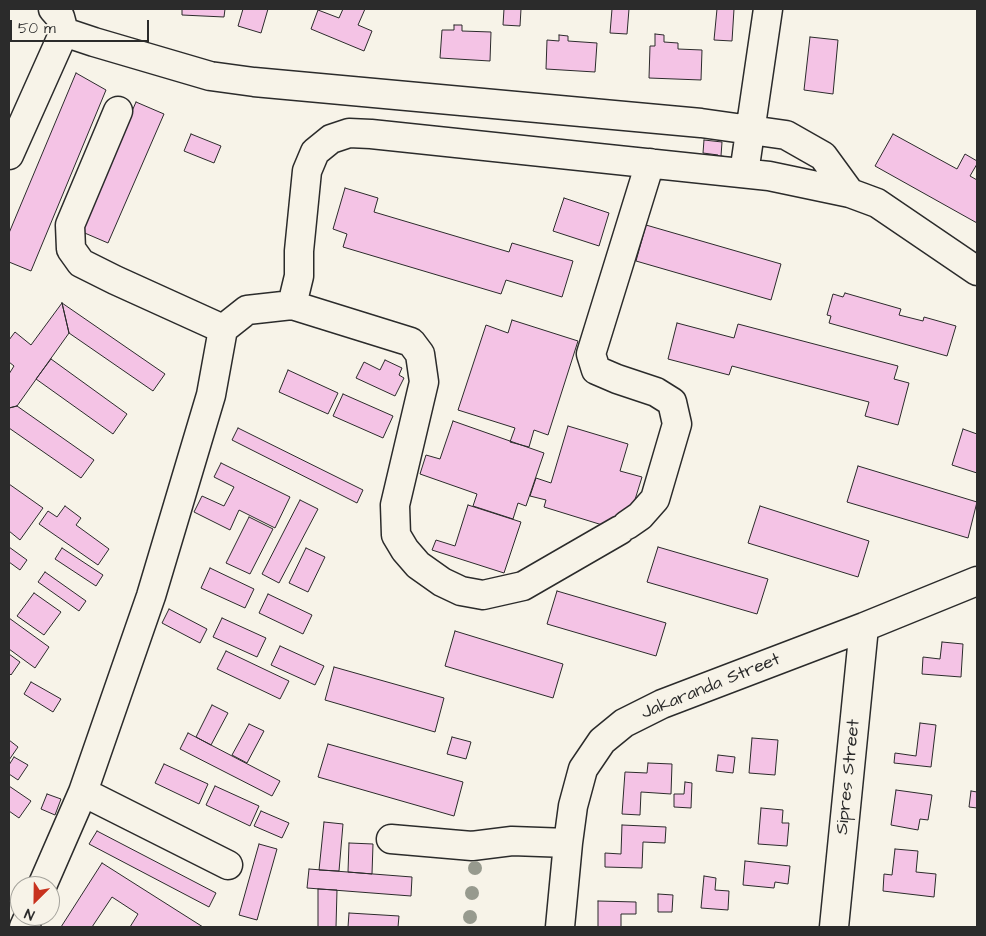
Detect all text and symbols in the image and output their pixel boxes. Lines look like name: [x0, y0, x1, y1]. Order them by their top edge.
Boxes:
scale bar: [12, 10, 151, 42]
text: 50 m: [18, 18, 56, 39]
street label: Jakaranda Street: [638, 649, 784, 725]
street label: Sipres Street: [832, 718, 866, 836]
north arrow: [10, 876, 60, 926]
text: N: [22, 903, 37, 925]

